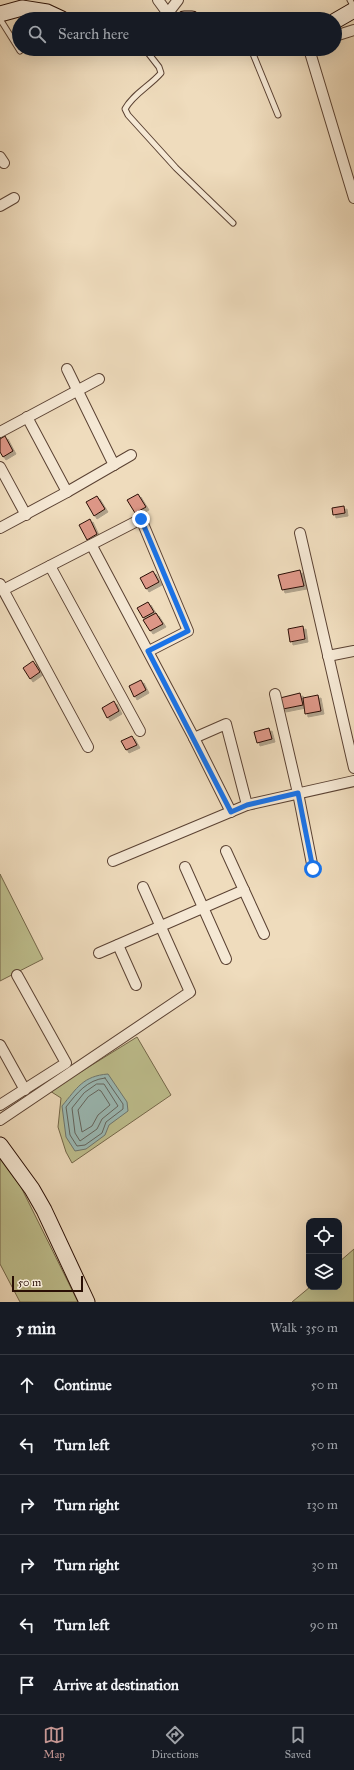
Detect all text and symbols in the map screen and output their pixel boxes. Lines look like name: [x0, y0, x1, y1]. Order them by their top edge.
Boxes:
search box: [12, 12, 342, 56]
icon: search: [26, 23, 48, 45]
text: Search here: [58, 25, 129, 43]
route end: [132, 510, 150, 528]
route start: [304, 860, 322, 878]
map controls: [306, 1218, 342, 1290]
button: locate: [306, 1218, 342, 1254]
button: layers: [306, 1254, 342, 1290]
scale bar: [12, 1274, 83, 1293]
text: 50 m: [18, 1276, 41, 1289]
text: 5 min: [16, 1318, 56, 1339]
text: Walk · 350 m: [270, 1320, 338, 1336]
icon: ahead: [16, 1374, 38, 1396]
text: Continue: [54, 1376, 112, 1394]
text: 50 m: [311, 1377, 338, 1393]
icon: left: [16, 1434, 38, 1456]
text: Turn left: [54, 1436, 110, 1454]
text: 50 m: [311, 1437, 338, 1453]
icon: right: [16, 1494, 38, 1516]
text: Turn right: [54, 1496, 119, 1514]
text: 130 m: [306, 1497, 338, 1513]
icon: right: [16, 1554, 38, 1576]
text: Turn right: [54, 1556, 119, 1574]
text: 30 m: [312, 1557, 338, 1573]
icon: left: [16, 1614, 38, 1636]
text: Turn left: [54, 1616, 110, 1634]
text: 90 m: [310, 1617, 338, 1633]
icon: arrive: [16, 1674, 38, 1696]
text: Arrive at destination: [54, 1676, 179, 1694]
tab: Map: [43, 1724, 65, 1761]
tab: Directions: [151, 1724, 199, 1761]
tab: Saved: [285, 1724, 311, 1761]

